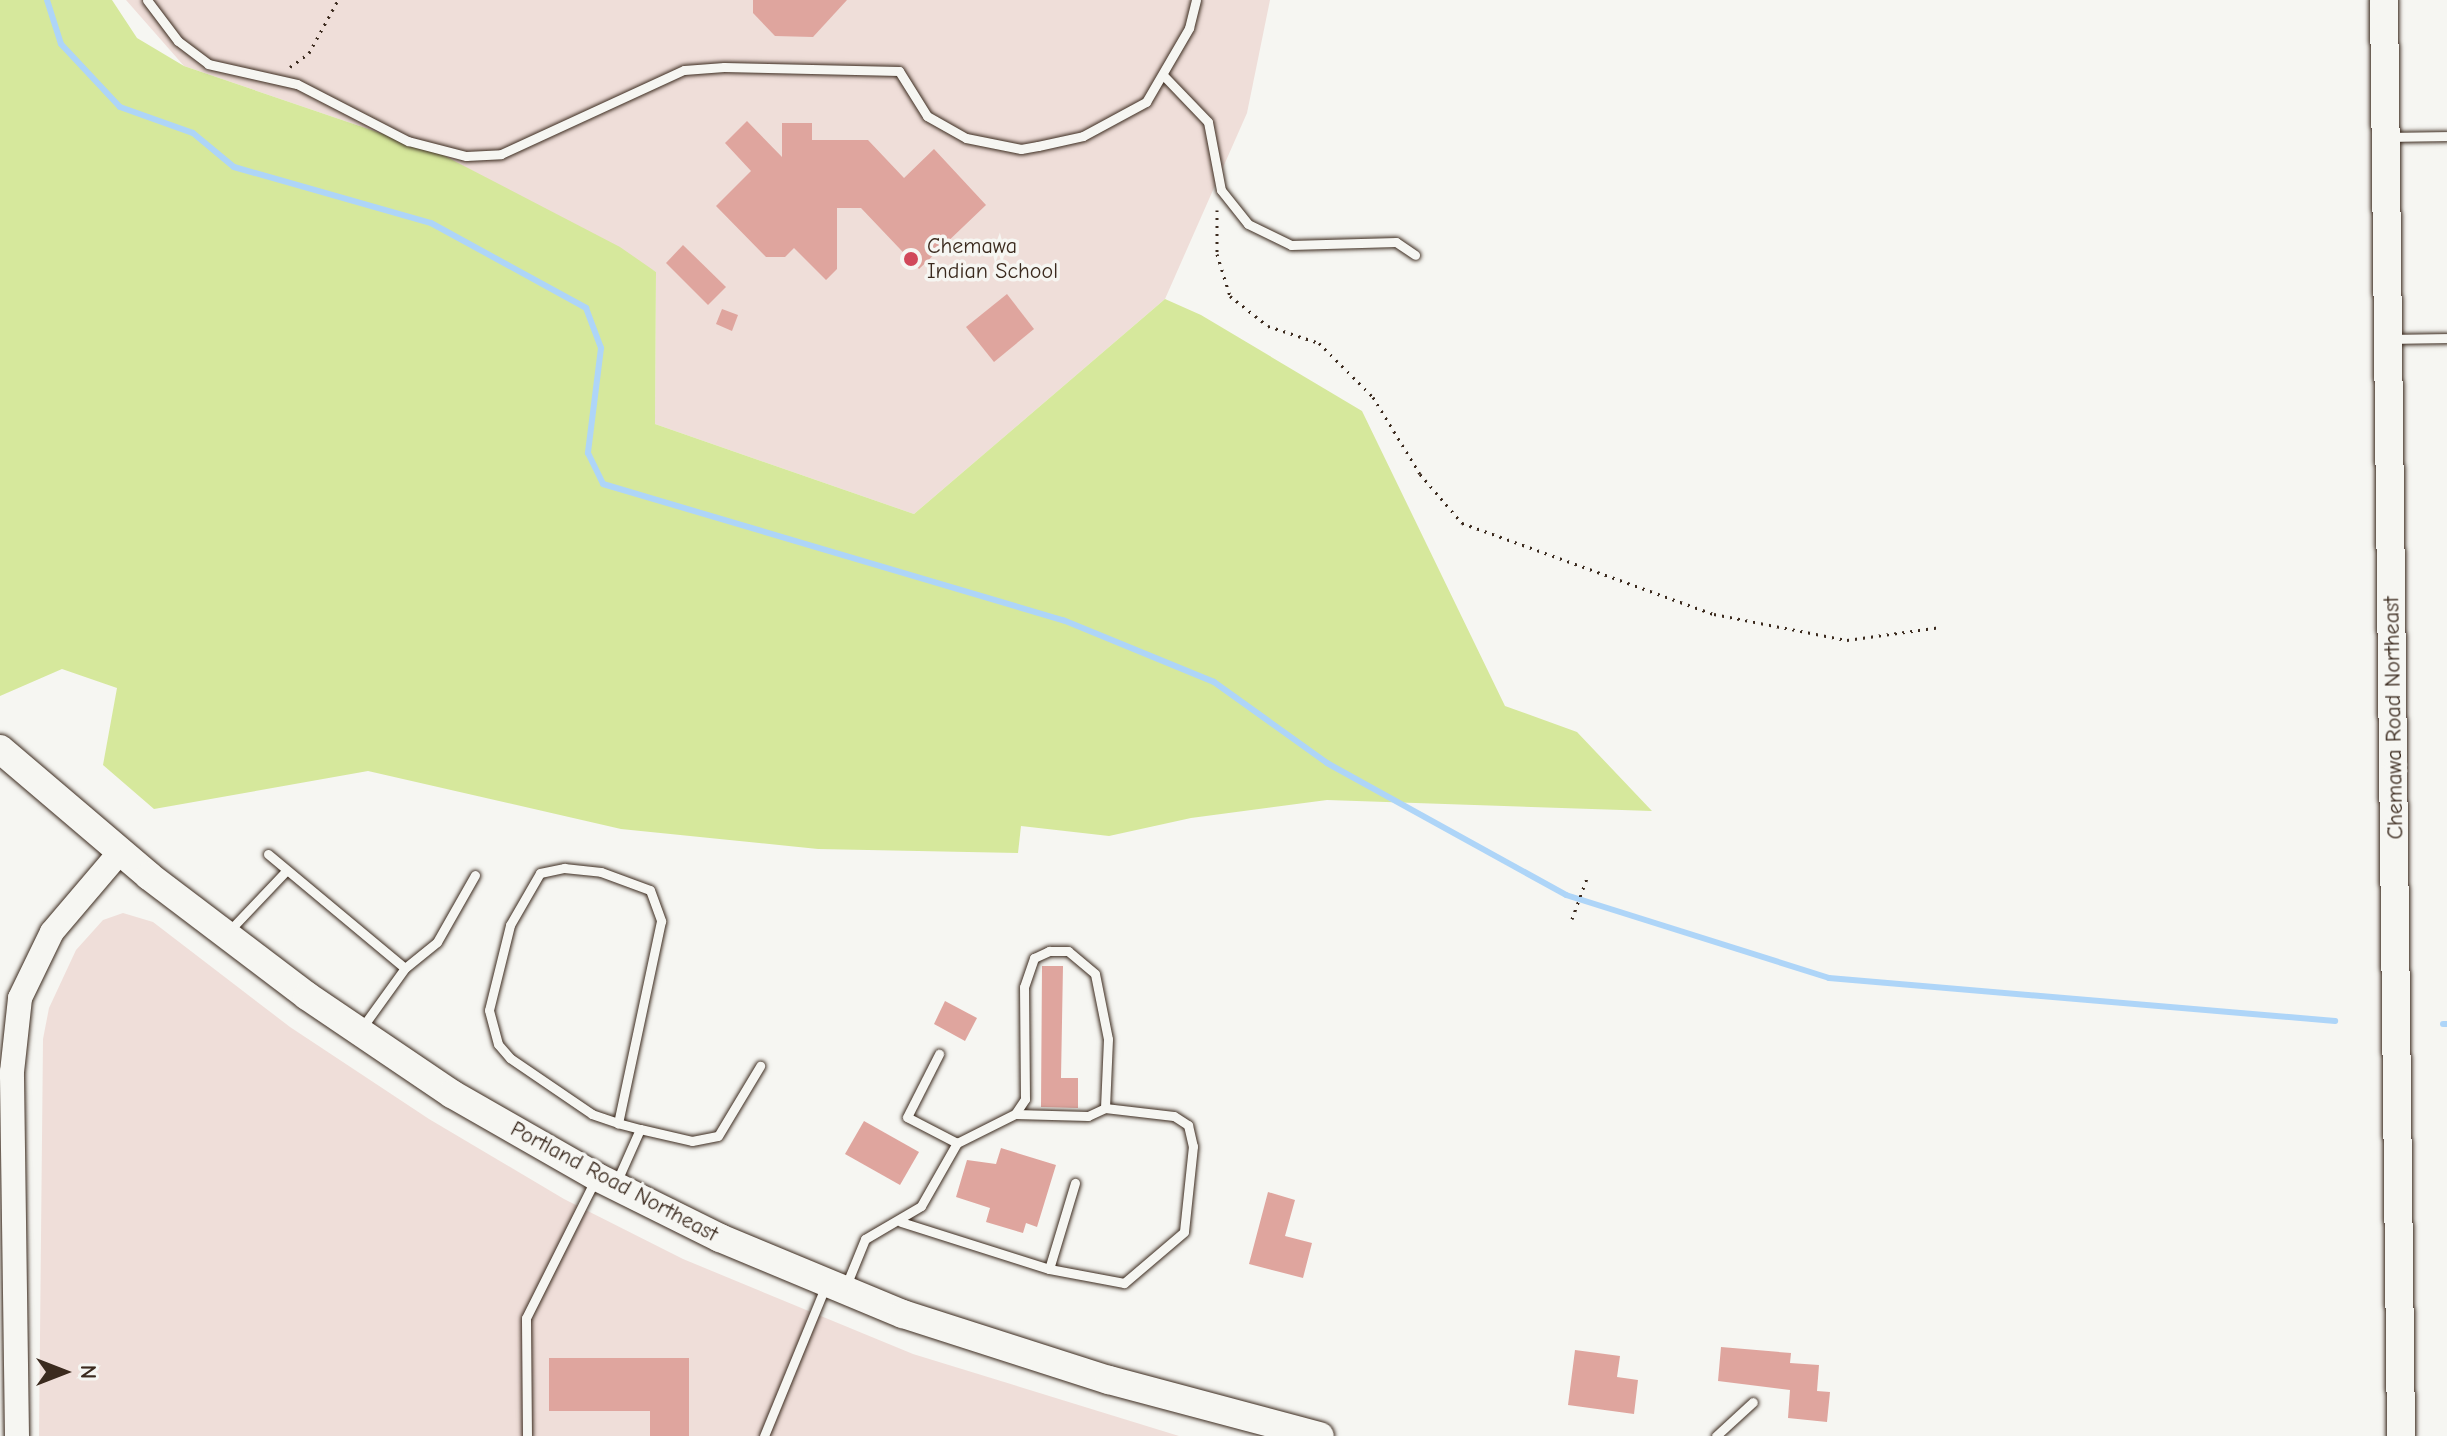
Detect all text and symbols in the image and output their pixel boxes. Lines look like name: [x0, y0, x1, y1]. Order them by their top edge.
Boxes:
place label: Chemawa Indian School: [927, 233, 1058, 284]
marker: Chemawa Indian School: [902, 250, 920, 268]
street label: Chemawa Road Northeast: [2379, 596, 2409, 840]
street label: Portland Road Northeast: [506, 1116, 722, 1248]
north arrow: [24, 1332, 104, 1412]
text: N: [75, 1365, 101, 1379]

